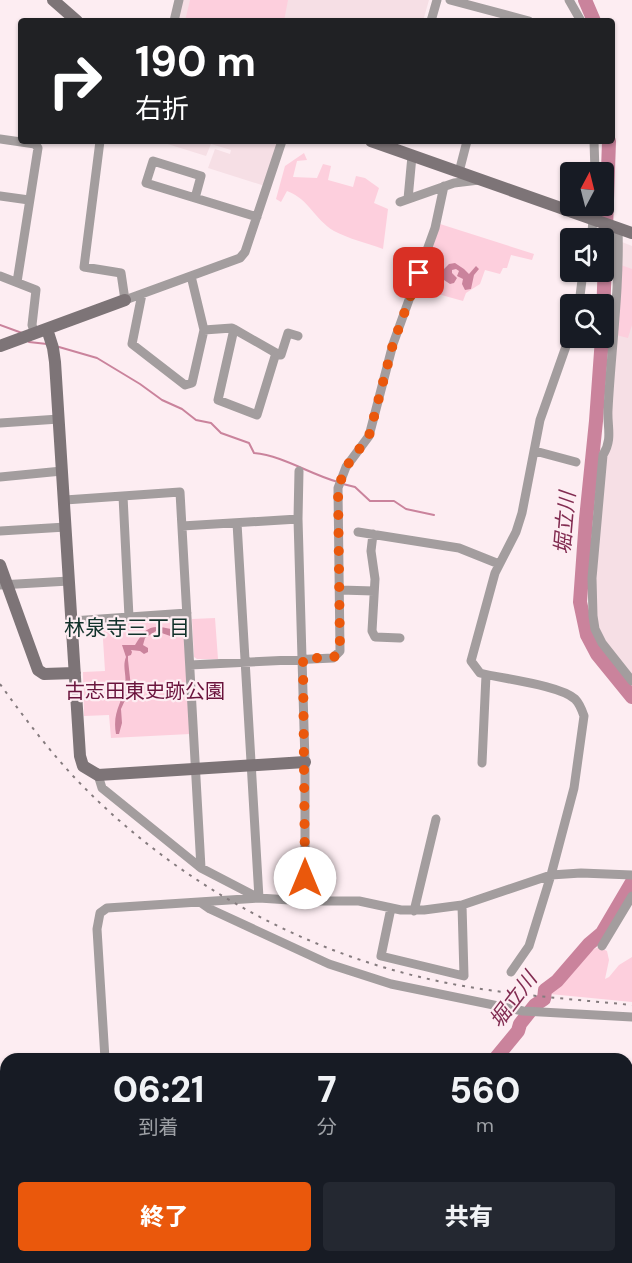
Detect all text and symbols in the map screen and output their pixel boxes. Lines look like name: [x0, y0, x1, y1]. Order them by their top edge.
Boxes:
text: 190 m: [135, 34, 256, 89]
icon: right: [36, 42, 114, 120]
text: 右折: [135, 91, 189, 126]
north arrow: [560, 162, 614, 216]
map controls: [560, 162, 614, 348]
button: sound: [560, 228, 614, 282]
pin: [393, 247, 444, 298]
icon: arrive: [402, 256, 435, 289]
button: search: [560, 294, 614, 348]
water label: 堀立川: [548, 488, 582, 556]
district label: 林泉寺三丁目: [64, 614, 190, 642]
park label: 古志田東史跡公園: [65, 678, 225, 704]
position arrow: [273, 846, 337, 910]
water label: 堀立川: [483, 965, 544, 1034]
text: 06:21: [113, 1066, 204, 1113]
text: 7: [317, 1066, 337, 1113]
text: 560: [450, 1067, 520, 1114]
text: m: [476, 1112, 494, 1138]
text: 到着: [138, 1114, 178, 1140]
text: 分: [317, 1114, 337, 1140]
button: 終了: [18, 1182, 311, 1251]
button: 共有: [323, 1182, 615, 1251]

